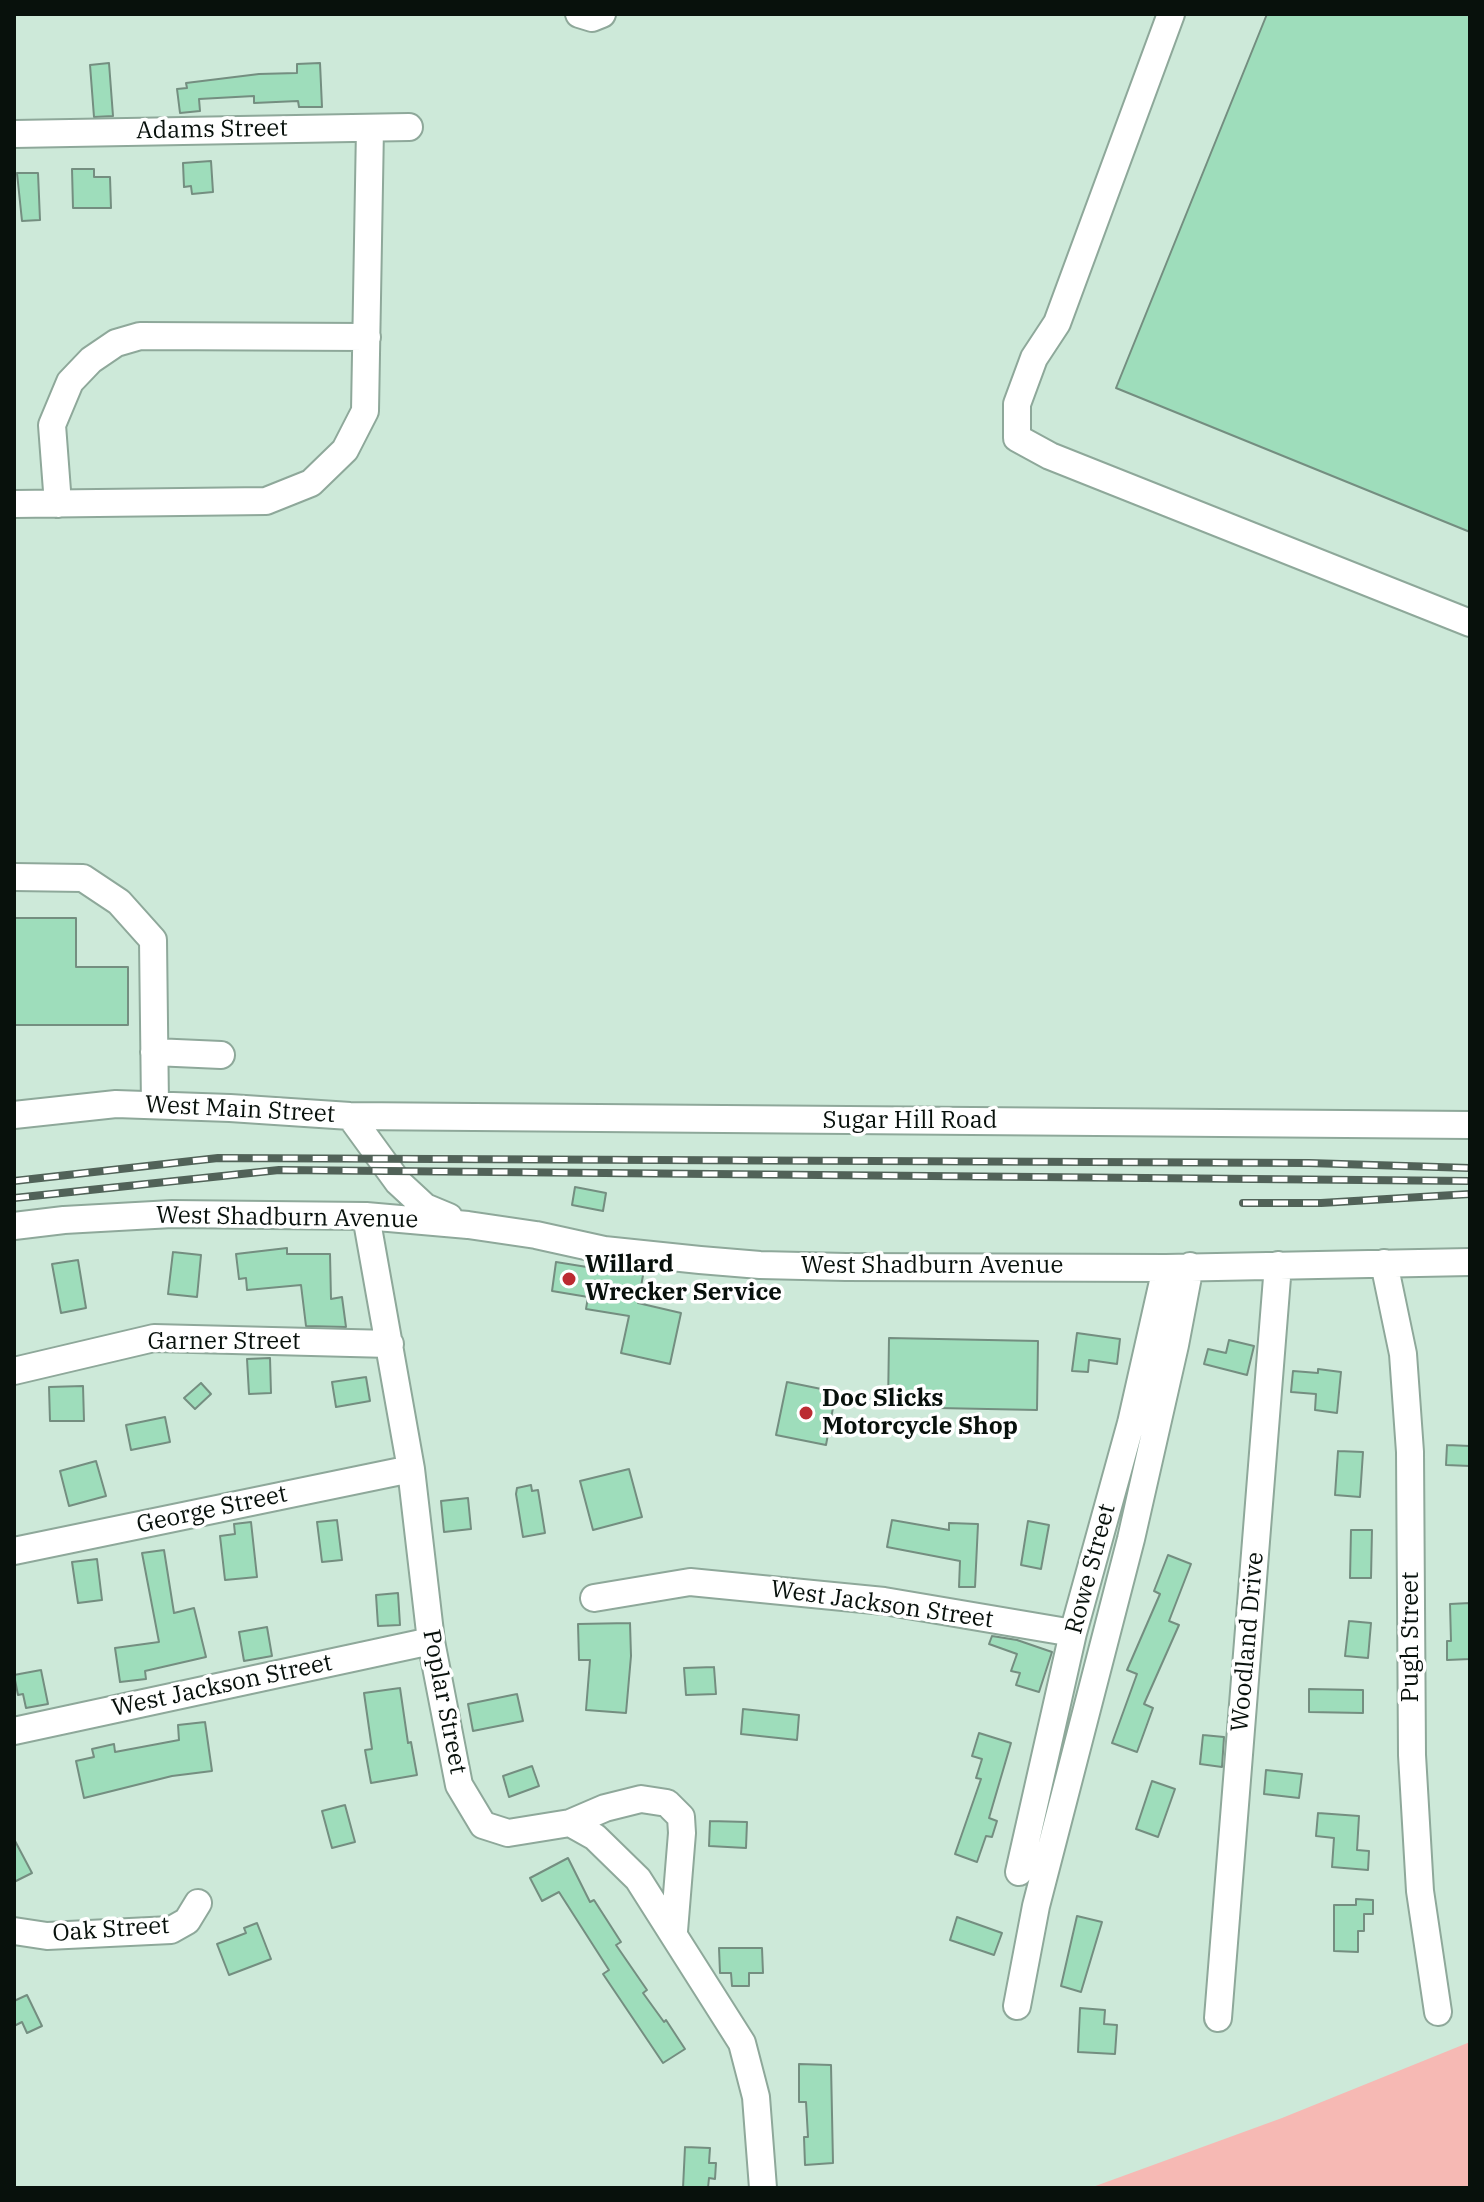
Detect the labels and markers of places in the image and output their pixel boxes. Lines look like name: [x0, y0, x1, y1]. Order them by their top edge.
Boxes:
place label: Willard Wrecker Service: [585, 1251, 782, 1307]
marker: Willard Wrecker Service: [560, 1270, 578, 1288]
place label: Doc Slicks Motorcycle Shop: [822, 1385, 1018, 1441]
marker: Doc Slicks Motorcycle Shop: [797, 1404, 815, 1422]

